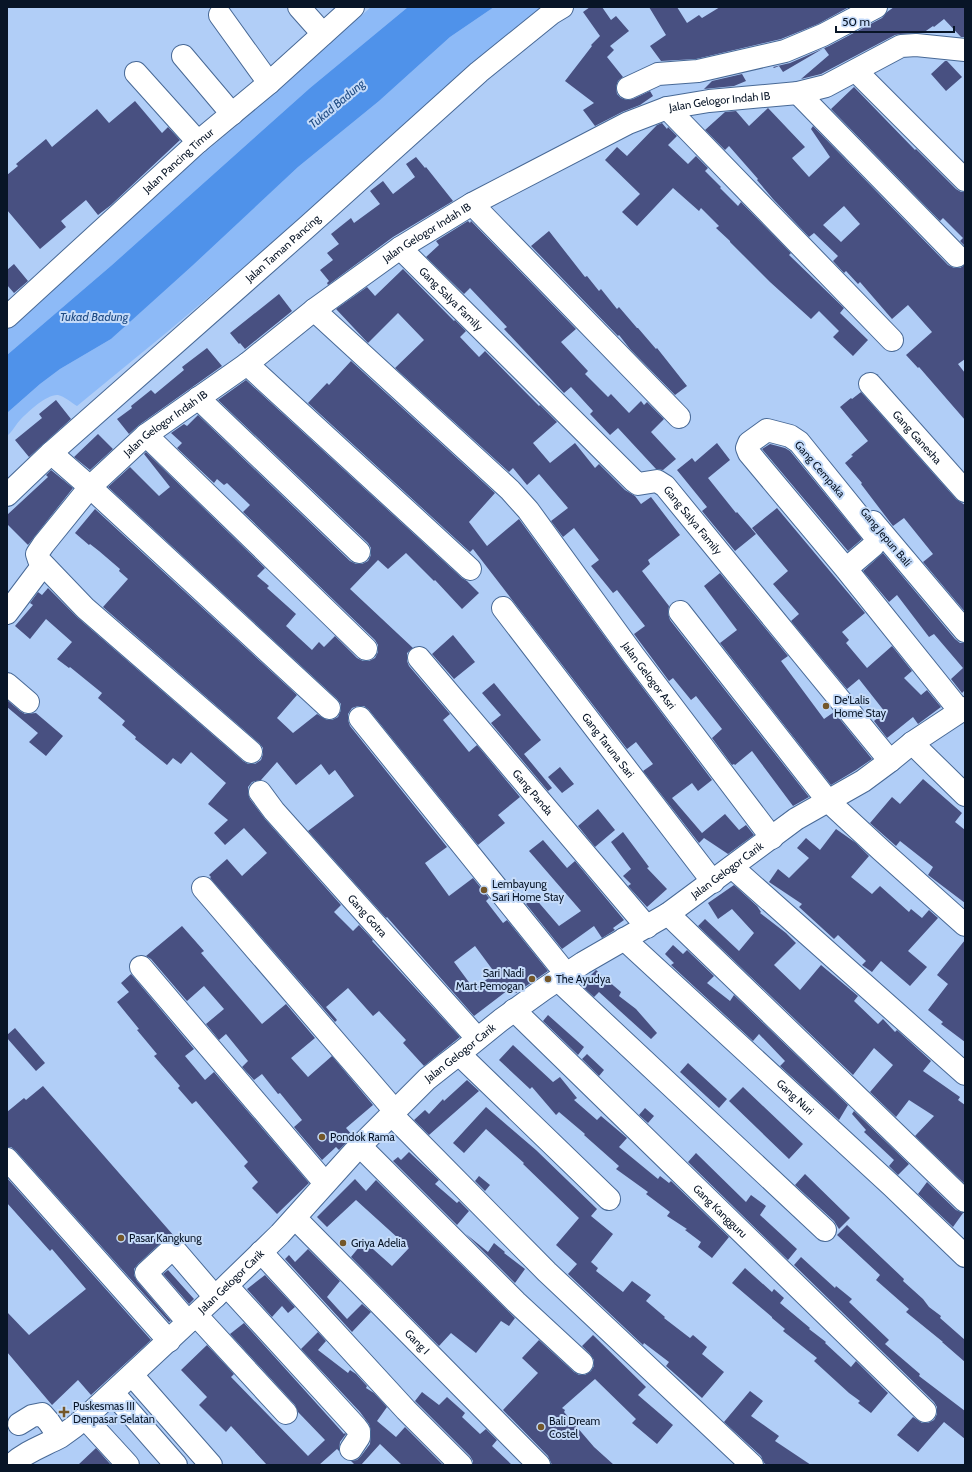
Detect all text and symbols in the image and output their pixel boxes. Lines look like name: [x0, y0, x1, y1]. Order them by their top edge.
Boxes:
scale bar: [836, 8, 954, 34]
text: 50 m: [842, 14, 870, 29]
water label: Tukad Badung: [306, 76, 368, 131]
street label: Jalan Gelogor Indah IB: [667, 88, 771, 115]
street label: Jalan Pancing Timur: [139, 125, 217, 197]
street label: Jalan Gelogor Indah IB: [379, 199, 474, 266]
street label: Jalan Taman Pancing: [242, 211, 323, 286]
street label: Gang Salya Family: [416, 264, 486, 334]
water label: Tukad Badung: [60, 309, 129, 324]
street label: Jalan Gelogor Indah IB: [120, 387, 210, 460]
street label: Gang Ganesha: [890, 407, 945, 467]
street label: Gang Cempaka: [792, 438, 849, 501]
street label: Gang Salya Family: [661, 483, 725, 558]
street label: Gang Jepun Bali: [857, 505, 915, 569]
street label: Jalan Gelogor Asri: [618, 638, 679, 712]
place label: De'Lalis Home Stay: [834, 693, 886, 720]
marker: De'Lalis Home Stay: [821, 701, 831, 711]
street label: Gang Taruna Sari: [579, 710, 638, 781]
street label: Gang Panda: [509, 766, 557, 819]
street label: Jalan Gelogor Carik: [687, 839, 766, 902]
place label: Lembayung Sari Home Stay: [492, 877, 564, 904]
marker: Lembayung Sari Home Stay: [479, 885, 489, 895]
street label: Gang Gotra: [345, 891, 391, 940]
place label: Sari Nadi Mart Pemogan: [456, 966, 524, 993]
place label: The Ayudya: [556, 972, 611, 986]
marker: Sari Nadi Mart Pemogan: [527, 974, 537, 984]
marker: The Ayudya: [543, 974, 553, 984]
street label: Jalan Gelogor Carik: [421, 1020, 498, 1086]
street label: Gang Nuri: [774, 1076, 817, 1118]
place label: Pondok Rama: [330, 1130, 395, 1144]
marker: Pondok Rama: [317, 1132, 327, 1142]
street label: Gang Kangguru: [690, 1182, 750, 1241]
place label: Pasar Kangkung: [129, 1231, 202, 1245]
marker: Pasar Kangkung: [116, 1233, 126, 1243]
place label: Griya Adelia: [351, 1236, 407, 1250]
marker: Griya Adelia: [338, 1238, 348, 1248]
street label: Jalan Gelogor Carik: [194, 1246, 267, 1317]
street label: Gang I: [402, 1326, 433, 1357]
place label: Puskesmas III Denpasar Selatan: [73, 1399, 155, 1426]
marker: Puskesmas III Denpasar Selatan: [58, 1406, 70, 1418]
place label: Bali Dream Costel: [549, 1414, 600, 1441]
marker: Bali Dream Costel: [536, 1422, 546, 1432]

